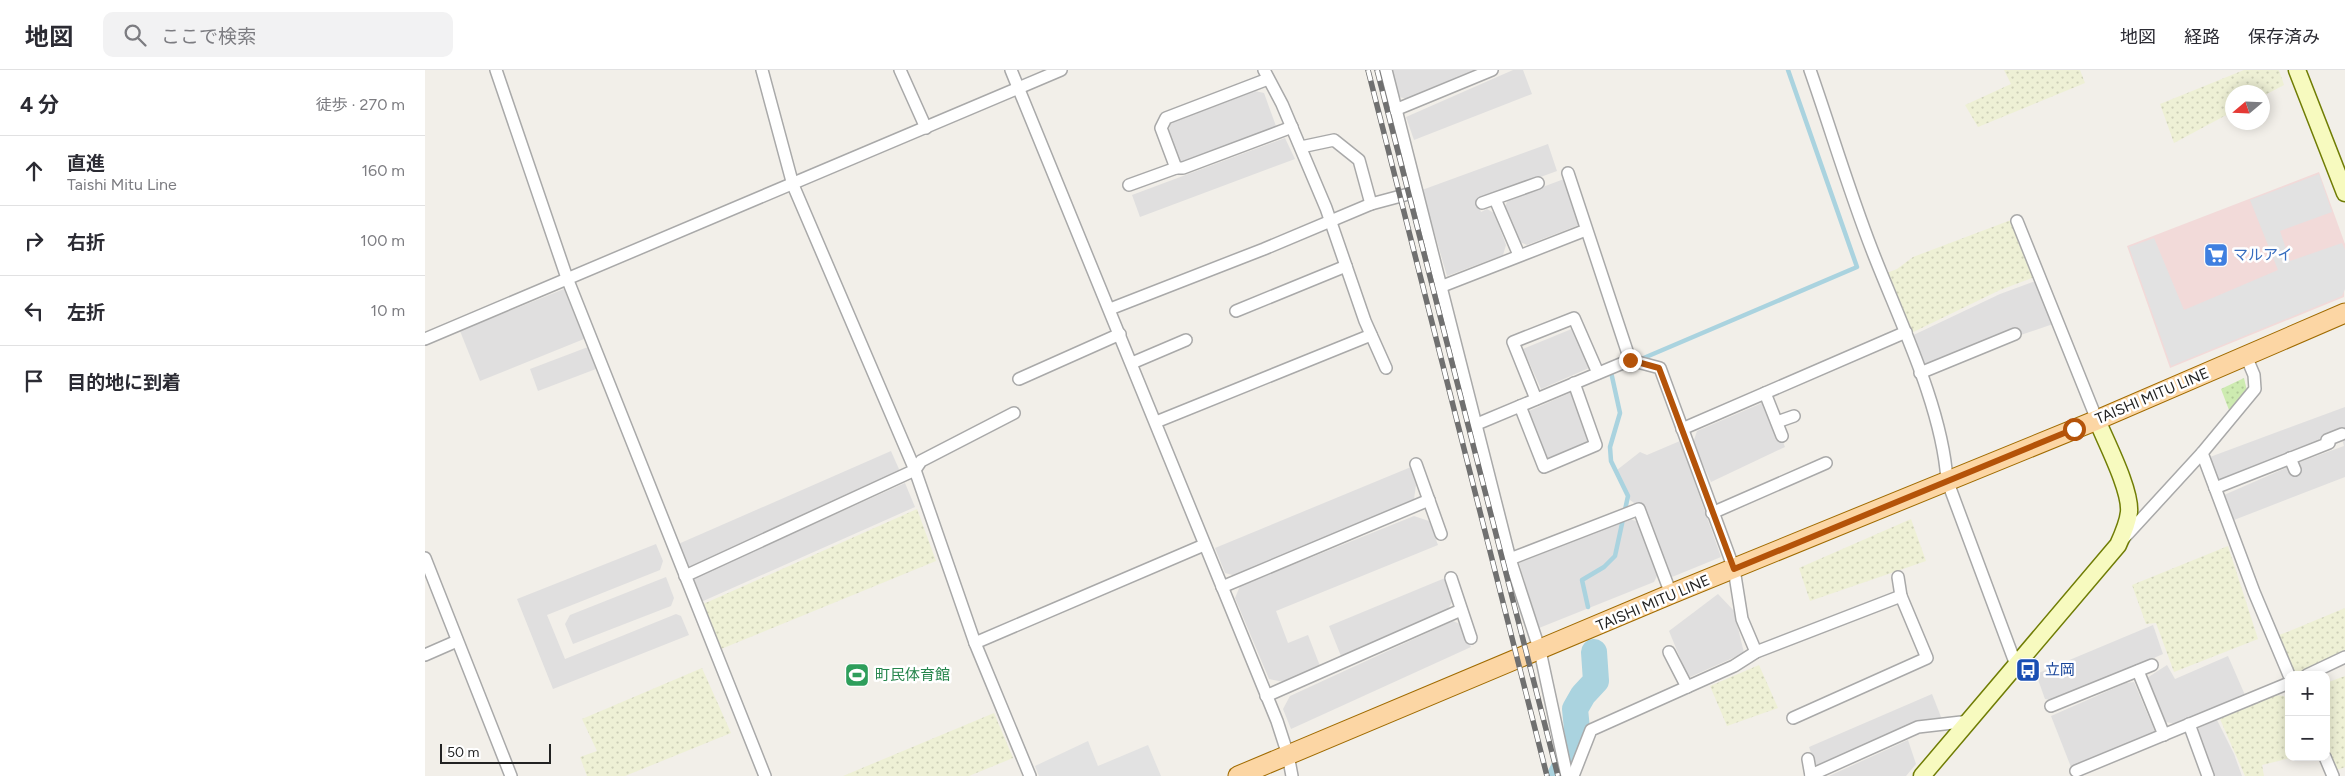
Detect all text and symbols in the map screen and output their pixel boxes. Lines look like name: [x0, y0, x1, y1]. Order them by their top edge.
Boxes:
search box: [103, 12, 453, 57]
icon: search: [121, 21, 149, 49]
text: 地図: [25, 22, 73, 51]
text: ここで検索: [161, 25, 256, 48]
text: 地図: [2120, 26, 2156, 48]
text: 経路: [2184, 26, 2220, 48]
text: 保存済み: [2248, 26, 2320, 48]
north arrow: [2225, 85, 2270, 130]
text: 4 分: [20, 92, 59, 117]
text: 徒歩 · 270 m: [316, 95, 405, 114]
text: 直進: [67, 152, 105, 175]
icon: ahead: [20, 157, 48, 185]
text: 160 m: [362, 161, 405, 180]
text: Taishi Mitu Line: [67, 175, 177, 194]
icon: right: [20, 227, 48, 255]
text: 右折: [67, 231, 105, 254]
text: 100 m: [360, 231, 405, 250]
supermarket icon: マルアイ: [2203, 242, 2229, 268]
place label: マルアイ: [2233, 246, 2292, 264]
icon: left: [20, 297, 48, 325]
text: 左折: [67, 301, 105, 324]
text: 10 m: [371, 301, 405, 320]
route end: [1619, 349, 1642, 372]
street label: TAISHI MITU LINE: [2093, 364, 2211, 428]
icon: arrive: [20, 367, 48, 395]
text: 目的地に到着: [67, 371, 181, 394]
route start: [2063, 418, 2086, 441]
street label: TAISHI MITU LINE: [1594, 571, 1712, 635]
bus stop icon: 立岡: [2015, 657, 2041, 683]
place label: 立岡: [2045, 661, 2075, 679]
sports icon: 町民体育館: [844, 662, 870, 688]
place label: 町民体育館: [875, 666, 950, 684]
map controls: [2285, 671, 2330, 761]
button: +: [2285, 671, 2330, 716]
button: −: [2285, 716, 2330, 761]
scale bar: [440, 741, 551, 764]
text: 50 m: [447, 744, 479, 761]

